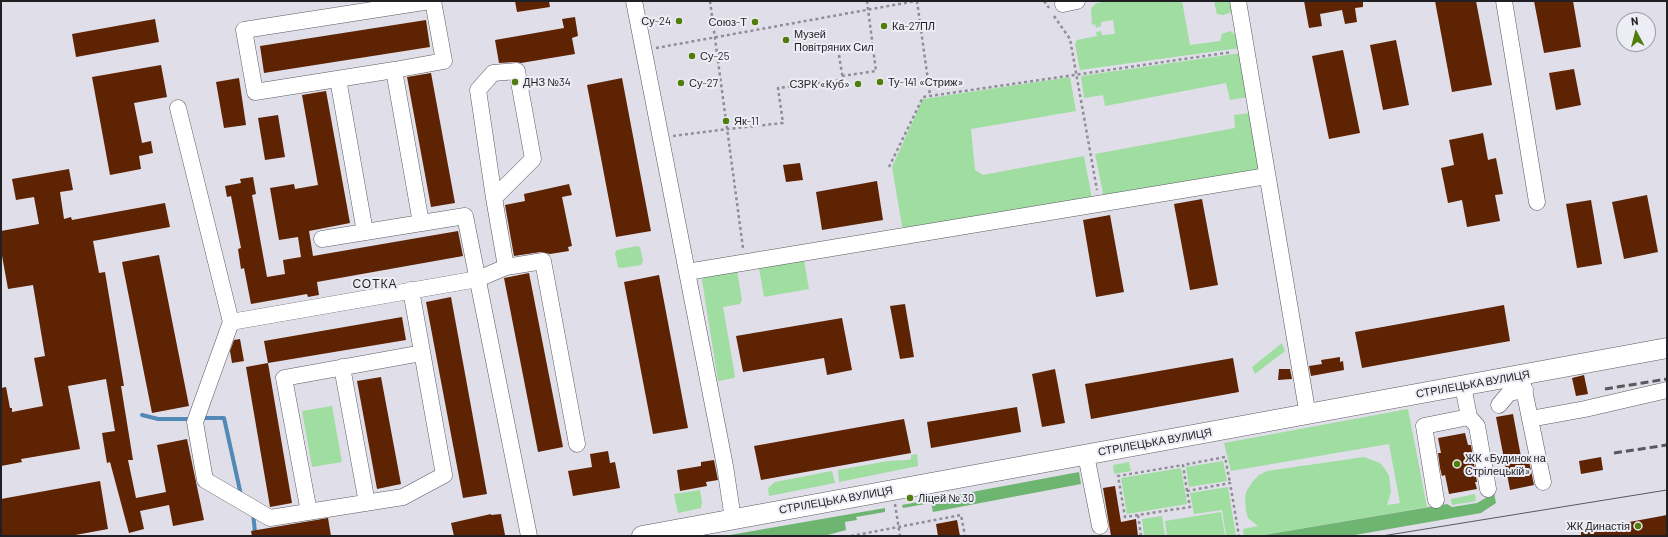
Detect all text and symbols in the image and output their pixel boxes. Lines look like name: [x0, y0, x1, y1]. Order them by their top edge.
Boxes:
north arrow: [1616, 12, 1656, 52]
place label: Су-24: [641, 14, 671, 28]
text: N: [1630, 14, 1639, 27]
place label: Союз-Т: [709, 15, 747, 29]
marker: Су-24: [674, 16, 684, 26]
marker: Союз-Т: [750, 17, 760, 27]
place label: Ка-27ПЛ: [892, 19, 935, 33]
marker: Ка-27ПЛ: [879, 21, 889, 31]
place label: Музей Повітряних Сил: [794, 27, 874, 53]
marker: Музей Повітряних Сил: [781, 35, 791, 45]
place label: Су-25: [700, 49, 729, 63]
marker: Су-25: [687, 51, 697, 61]
place label: ДНЗ №34: [523, 75, 571, 89]
place label: Ту-141 «Стриж»: [888, 75, 963, 89]
place label: Су-27: [689, 76, 718, 90]
marker: ДНЗ №34: [510, 77, 520, 87]
place label: СЗРК «Куб»: [789, 77, 850, 91]
marker: Ту-141 «Стриж»: [875, 77, 885, 87]
marker: Су-27: [676, 78, 686, 88]
marker: СЗРК «Куб»: [853, 79, 863, 89]
place label: Як-11: [734, 114, 759, 128]
marker: Як-11: [721, 116, 731, 126]
district label: СОТКА: [352, 277, 398, 291]
street label: СТРІЛЕЦЬКА ВУЛИЦЯ: [1415, 367, 1531, 401]
street label: СТРІЛЕЦЬКА ВУЛИЦЯ: [1097, 425, 1213, 459]
place label: ЖК «Будинок на Стрілецькій»: [1465, 451, 1546, 477]
marker: ЖК «Будинок на Стрілецькій»: [1452, 459, 1462, 469]
street label: СТРІЛЕЦЬКА ВУЛИЦЯ: [778, 483, 894, 517]
place label: Ліцей № 30: [918, 491, 974, 505]
marker: Ліцей № 30: [905, 493, 915, 503]
place label: ЖК Династія: [1567, 519, 1630, 533]
marker: ЖК Династія: [1633, 521, 1643, 531]

